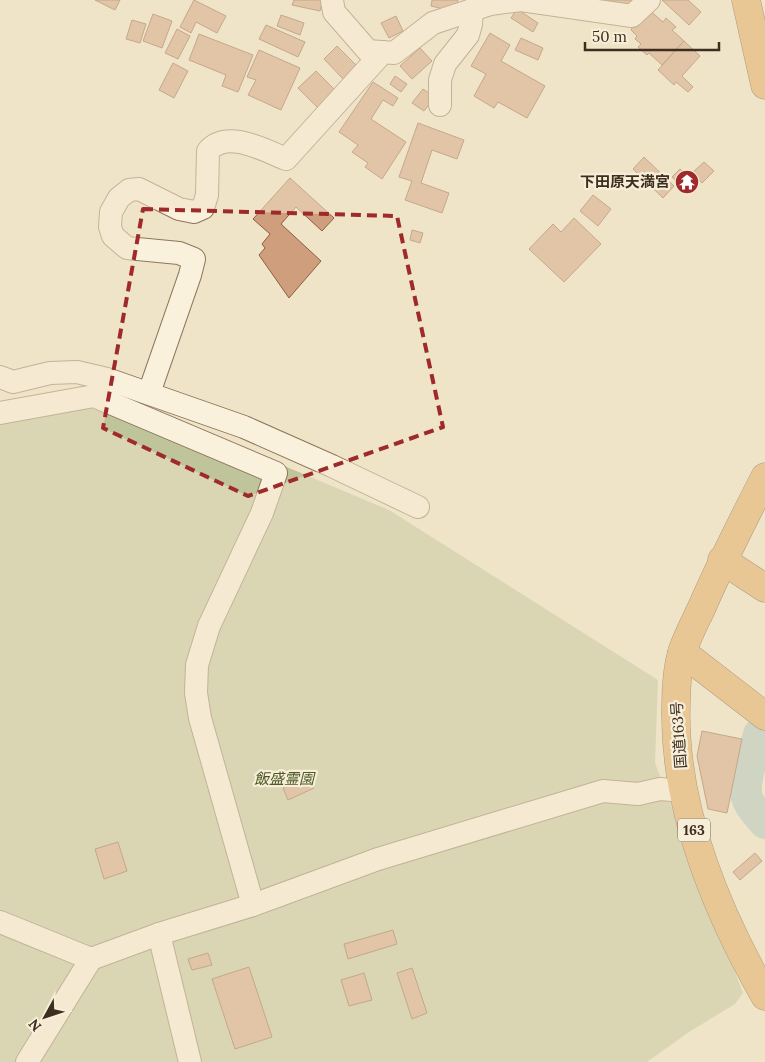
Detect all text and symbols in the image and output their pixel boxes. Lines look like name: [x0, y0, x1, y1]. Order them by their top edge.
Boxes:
scale bar: [585, 20, 719, 52]
text: 50 m: [592, 27, 627, 46]
temple icon: 下田原天満宮: [674, 169, 700, 195]
place label: 下田原天満宮: [580, 172, 670, 191]
street label: 国道163号: [667, 701, 690, 769]
park label: 飯盛霊園: [254, 769, 316, 788]
road number: 163: [678, 818, 710, 842]
north arrow: [20, 992, 70, 1042]
text: N: [25, 1015, 45, 1035]

